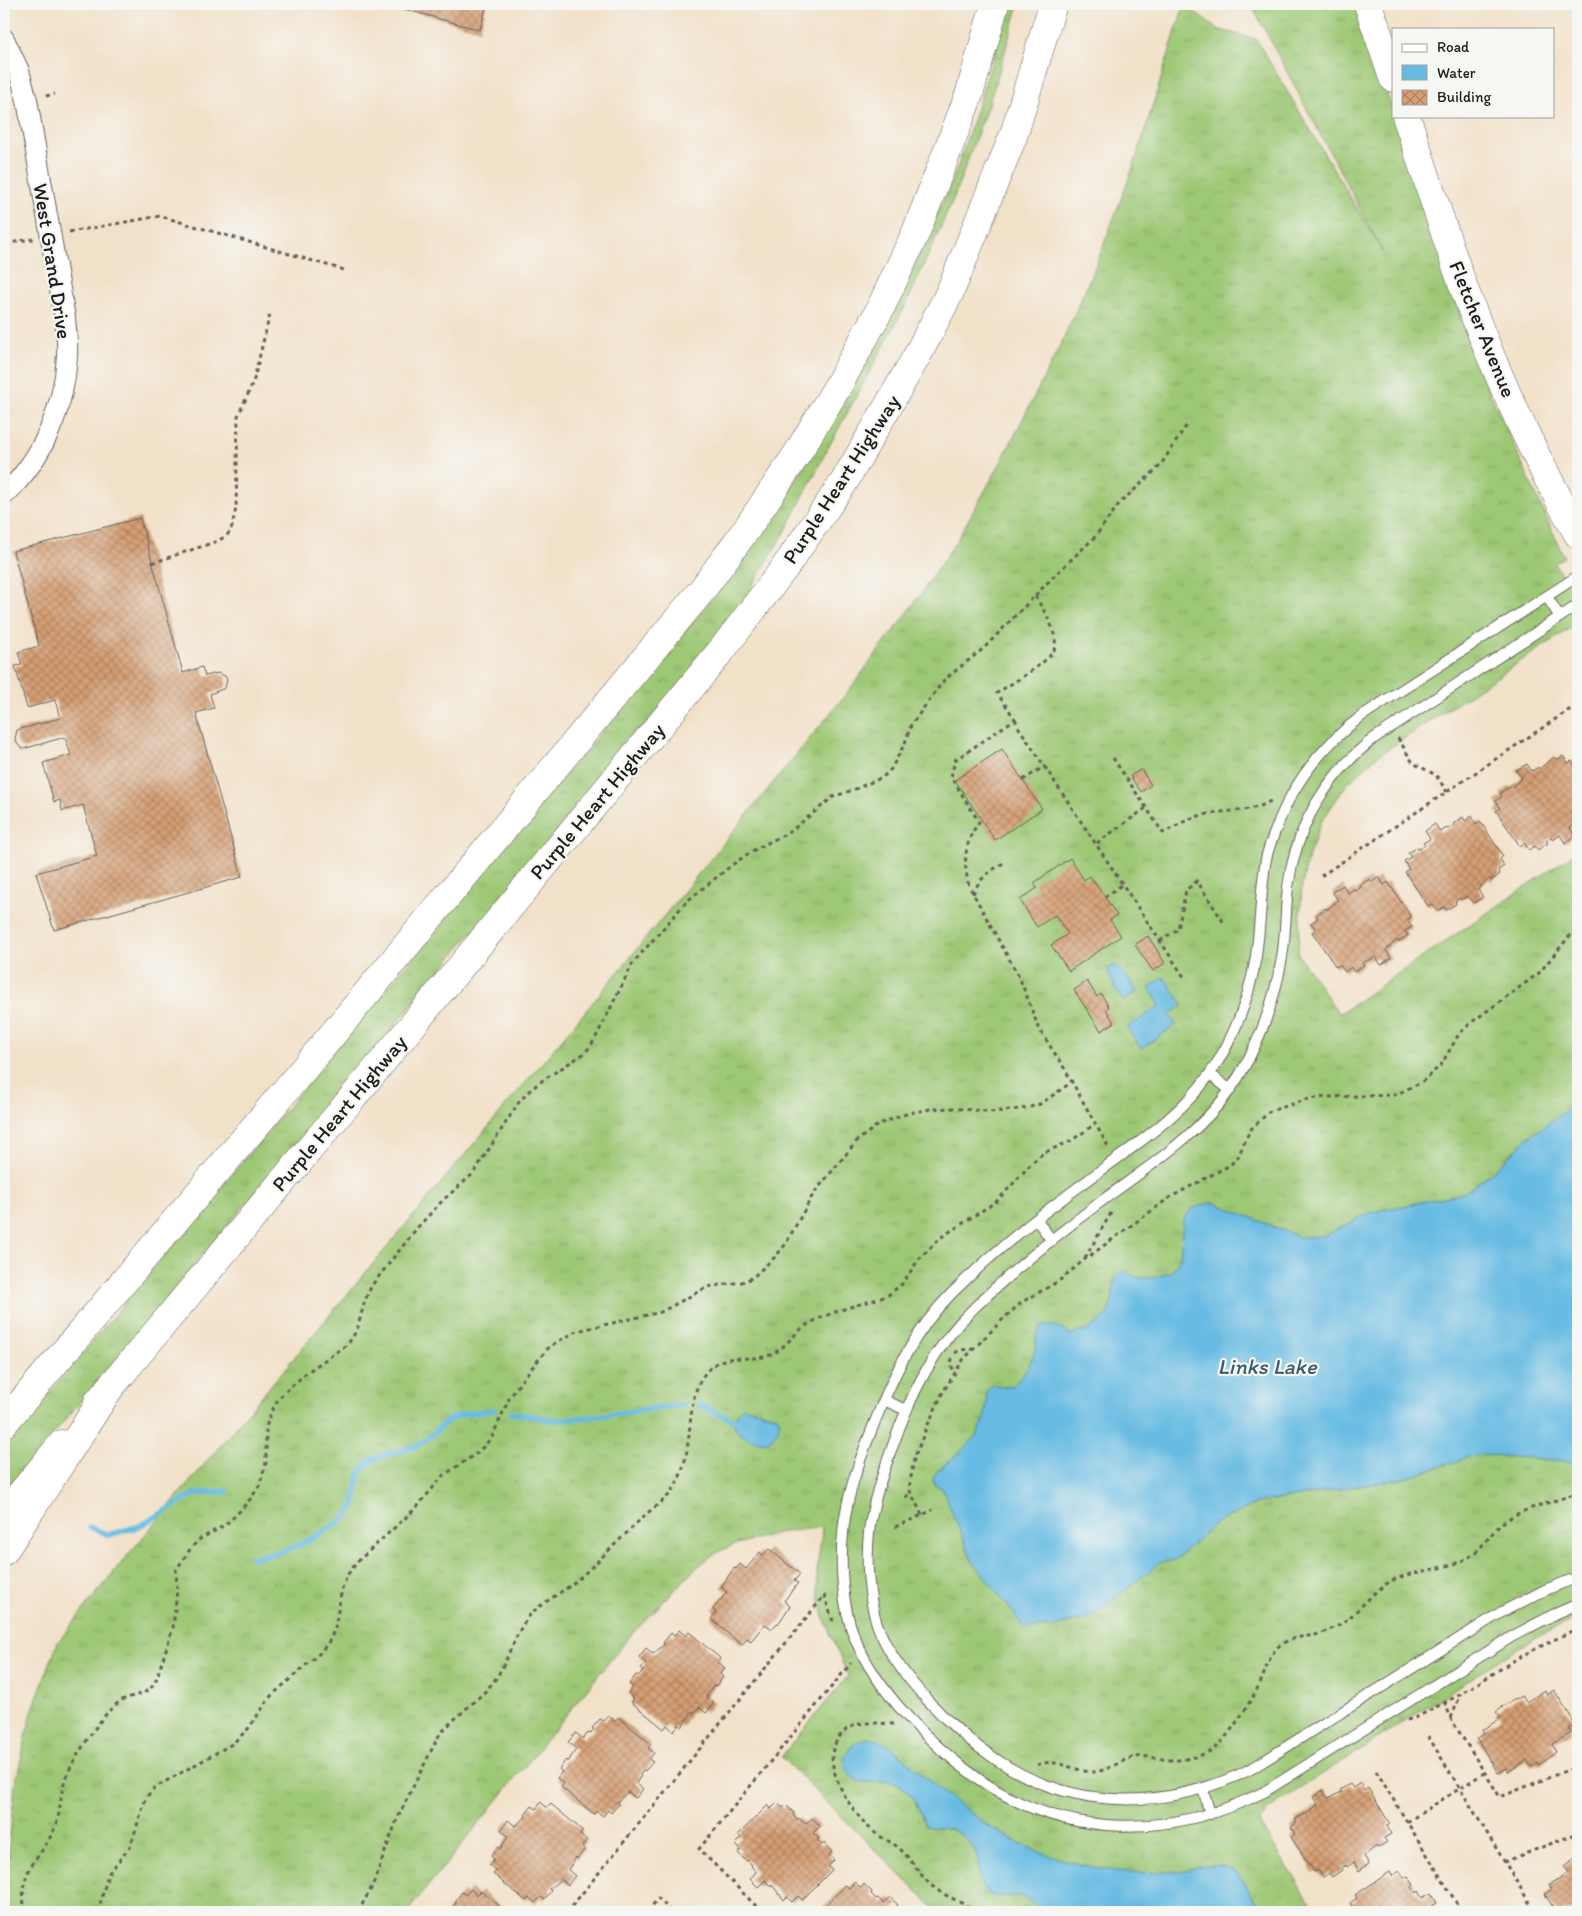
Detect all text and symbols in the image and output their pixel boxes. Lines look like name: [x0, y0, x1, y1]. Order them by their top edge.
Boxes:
legend: [1392, 28, 1554, 118]
text: Road: [1437, 38, 1470, 56]
text: Water: [1437, 64, 1476, 82]
text: Building: [1437, 88, 1491, 106]
street label: West Grand Drive: [28, 181, 78, 341]
street label: Fletcher Avenue: [1444, 257, 1522, 401]
street label: Purple Heart Highway: [777, 390, 905, 568]
street label: Purple Heart Highway: [524, 718, 670, 884]
street label: Purple Heart Highway: [266, 1030, 412, 1196]
water label: Links Lake: [1217, 1353, 1318, 1380]

